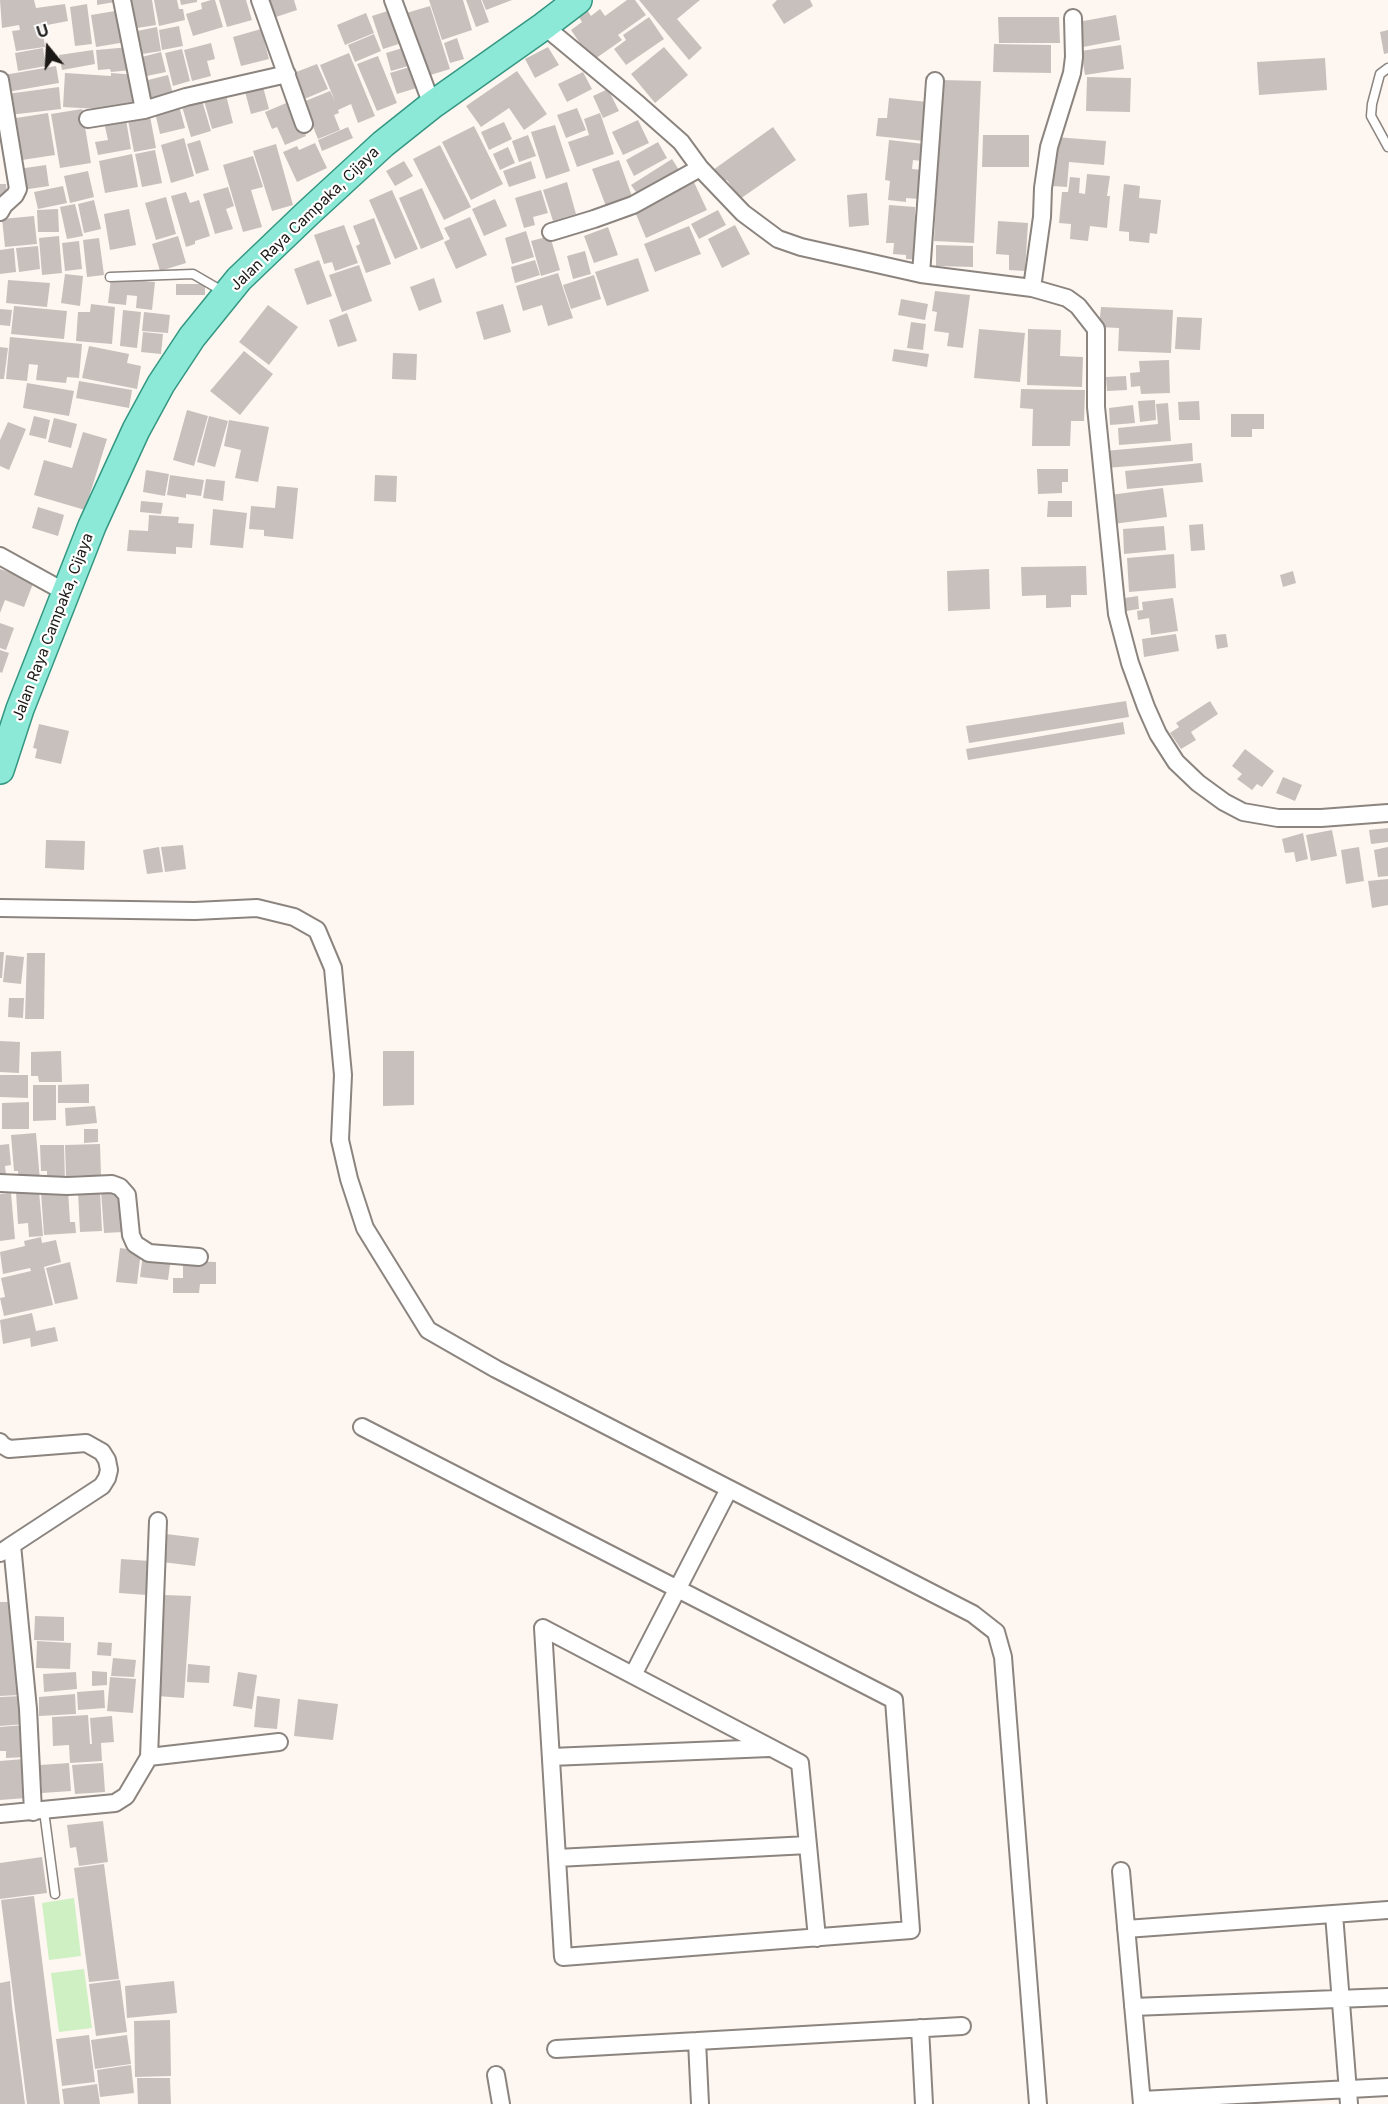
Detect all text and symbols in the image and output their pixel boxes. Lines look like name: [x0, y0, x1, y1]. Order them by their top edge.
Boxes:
north arrow: [18, 18, 78, 78]
text: U: [34, 20, 51, 42]
street label: Jalan Raya Campaka, Cijaya: [227, 143, 383, 295]
street label: Jalan Raya Campaka, Cijaya: [9, 531, 97, 723]

